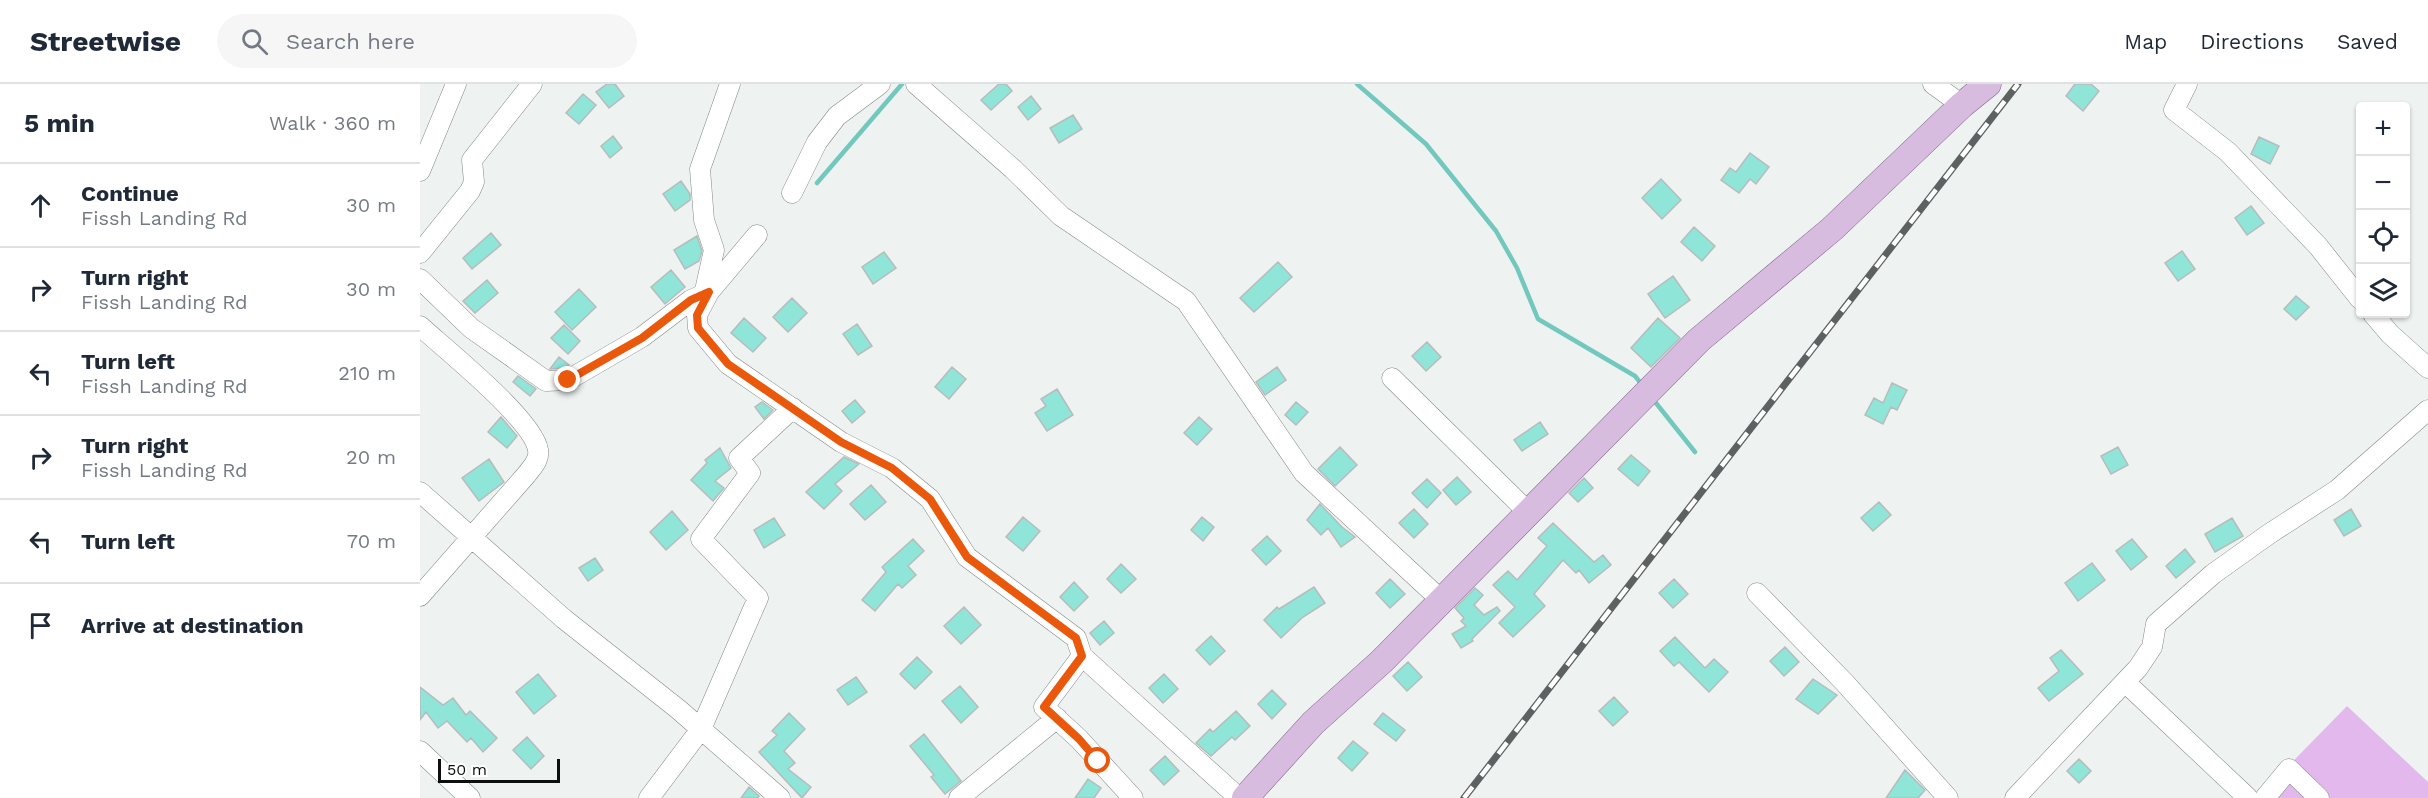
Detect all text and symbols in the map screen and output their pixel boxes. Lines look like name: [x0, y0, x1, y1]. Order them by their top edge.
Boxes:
search box: [217, 14, 637, 68]
text: Streetwise: [30, 25, 181, 58]
icon: search: [238, 25, 271, 58]
text: Search here: [286, 29, 415, 54]
text: Map: [2124, 29, 2167, 54]
text: Directions: [2200, 29, 2304, 54]
text: Saved: [2337, 29, 2398, 54]
map controls: [2356, 102, 2410, 318]
button: +: [2356, 102, 2410, 156]
text: 5 min: [24, 108, 95, 138]
text: Walk · 360 m: [269, 111, 396, 135]
button: −: [2356, 156, 2410, 210]
text: Continue: [81, 181, 179, 206]
icon: ahead: [24, 189, 57, 222]
text: 30 m: [346, 193, 396, 217]
text: Fissh Landing Rd: [81, 206, 248, 230]
button: locate: [2356, 210, 2410, 264]
button: layers: [2356, 264, 2410, 318]
text: Turn right: [81, 265, 188, 290]
icon: right: [24, 273, 57, 306]
text: 30 m: [346, 277, 396, 301]
text: Fissh Landing Rd: [81, 290, 248, 314]
text: Turn left: [81, 349, 175, 374]
icon: left: [24, 357, 57, 390]
text: 210 m: [338, 361, 396, 385]
route end: [554, 366, 580, 392]
text: Fissh Landing Rd: [81, 374, 248, 398]
text: Turn right: [81, 433, 188, 458]
icon: right: [24, 441, 57, 474]
text: 20 m: [346, 445, 396, 469]
text: Fissh Landing Rd: [81, 458, 248, 482]
icon: left: [24, 525, 57, 558]
text: Turn left: [81, 529, 175, 554]
text: 70 m: [347, 529, 396, 553]
icon: arrive: [24, 609, 57, 642]
text: Arrive at destination: [81, 613, 304, 638]
route start: [1084, 747, 1110, 773]
scale bar: [438, 756, 560, 784]
text: 50 m: [447, 760, 487, 779]

